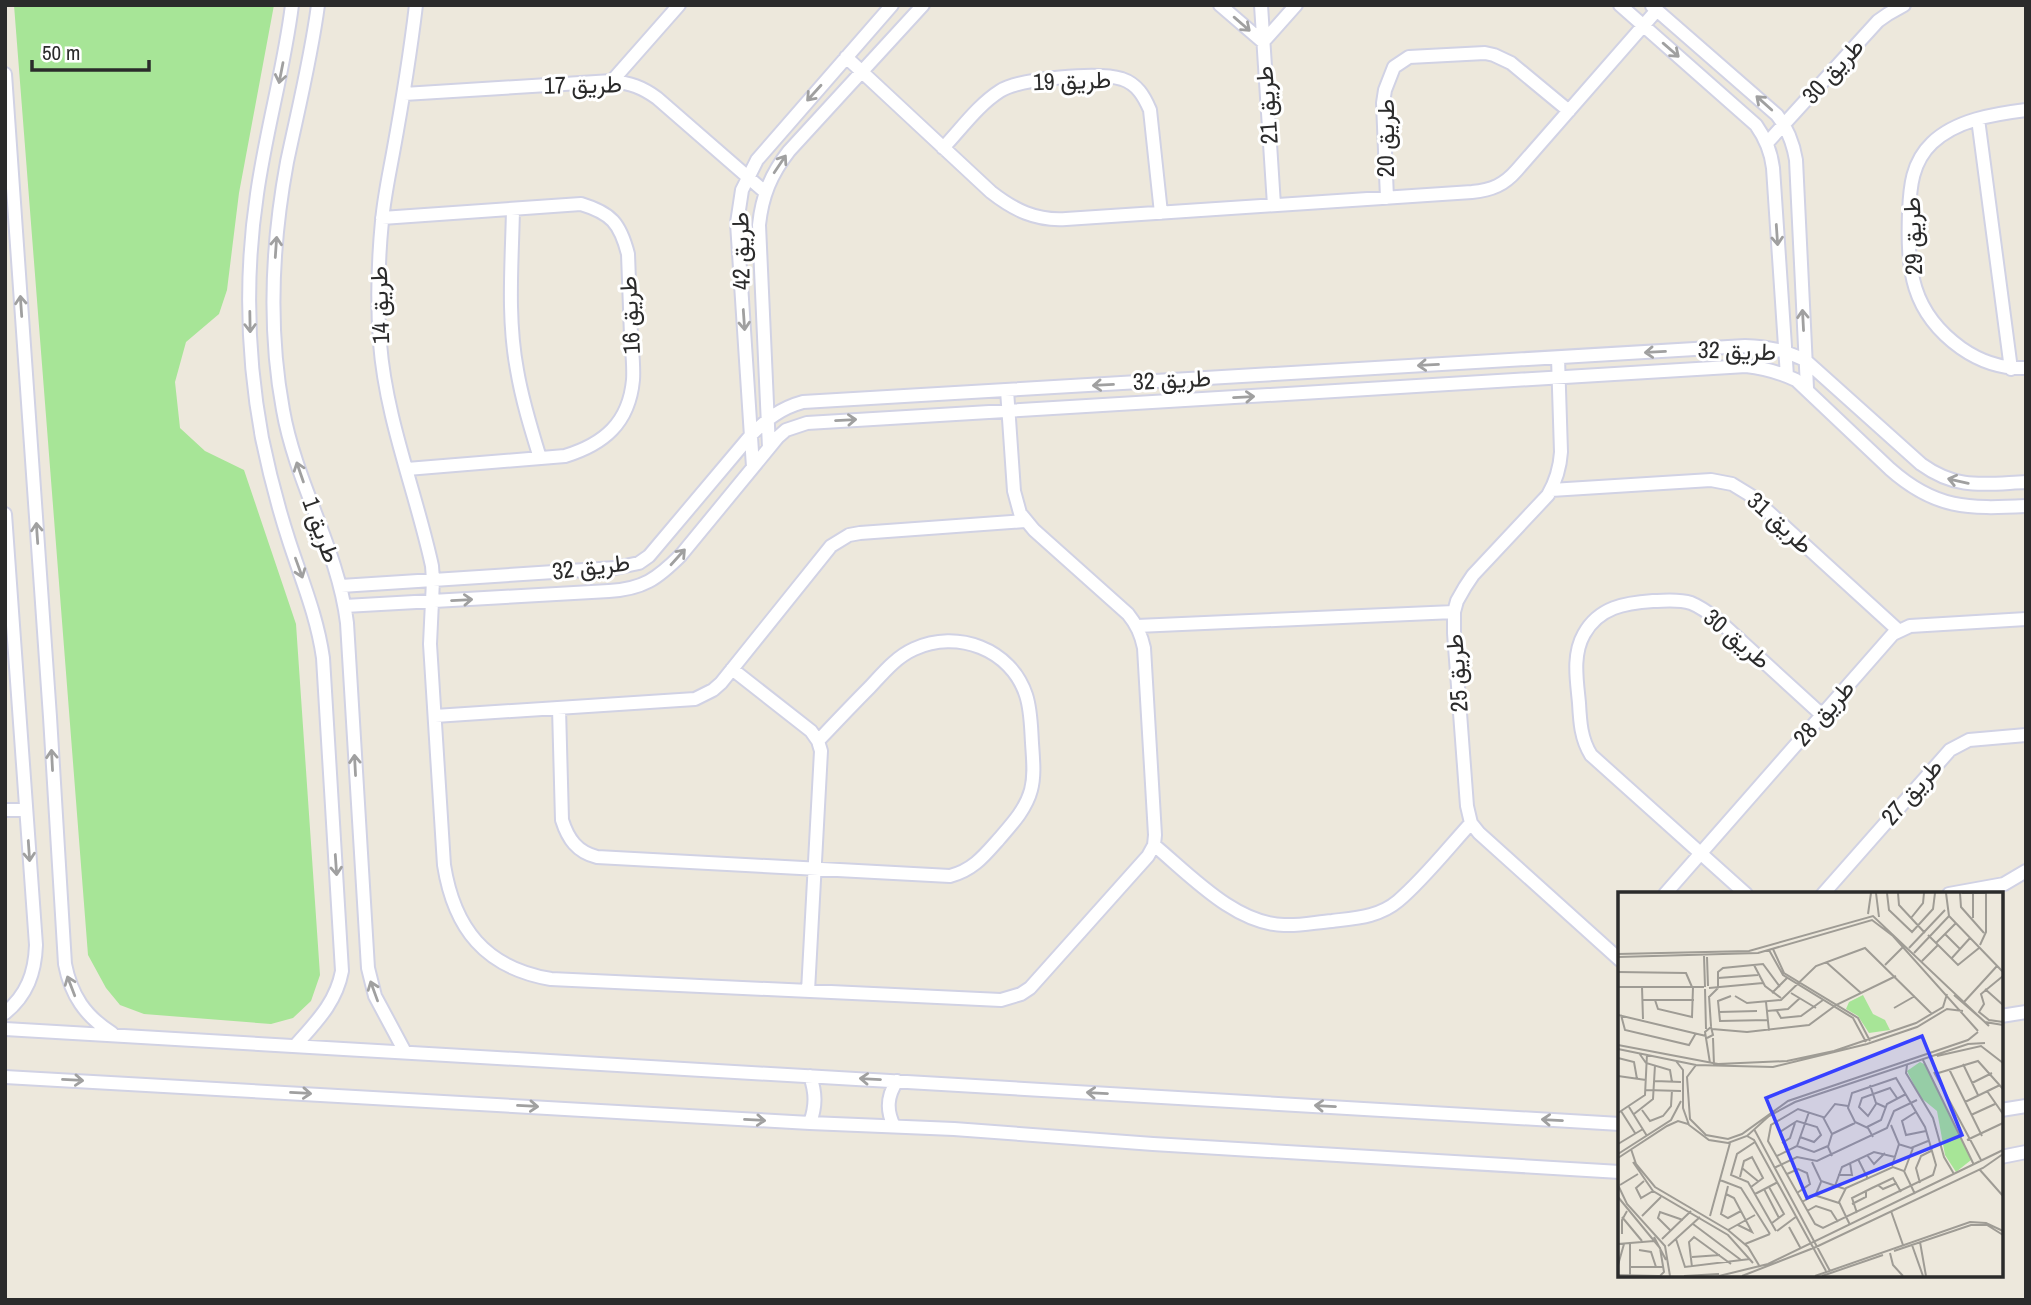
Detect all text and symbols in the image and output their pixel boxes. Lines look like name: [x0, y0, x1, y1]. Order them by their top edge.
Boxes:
one-way arrow: [1232, 16, 1250, 32]
scale bar: [32, 28, 149, 72]
street label: طريق 30: [1794, 31, 1870, 110]
text: 50 m: [42, 38, 80, 67]
one-way arrow: [1662, 42, 1680, 58]
one-way arrow: [274, 61, 287, 84]
street label: طريق 19: [1032, 63, 1112, 97]
street label: طريق 21: [1247, 65, 1285, 145]
street label: طريق 17: [544, 67, 622, 101]
one-way arrow: [806, 84, 823, 101]
one-way arrow: [1755, 95, 1773, 111]
street label: طريق 20: [1369, 99, 1401, 177]
one-way arrow: [773, 155, 787, 174]
street label: طريق 29: [1895, 196, 1929, 276]
street label: طريق 42: [723, 212, 757, 290]
one-way arrow: [1771, 223, 1784, 246]
one-way arrow: [270, 237, 283, 259]
street label: طريق 14: [362, 265, 396, 345]
street label: طريق 16: [611, 275, 647, 355]
one-way arrow: [15, 294, 28, 317]
one-way arrow: [738, 308, 751, 330]
one-way arrow: [1797, 309, 1810, 332]
one-way arrow: [243, 310, 256, 333]
street label: طريق 32: [1697, 333, 1777, 367]
one-way arrow: [1643, 345, 1666, 358]
one-way arrow: [1416, 359, 1439, 372]
street label: طريق 32: [1132, 361, 1212, 397]
one-way arrow: [1091, 378, 1114, 391]
one-way arrow: [1232, 390, 1255, 403]
one-way arrow: [834, 414, 857, 427]
one-way arrow: [293, 461, 305, 483]
one-way arrow: [1947, 474, 1970, 488]
street label: طريق 31: [1741, 484, 1820, 560]
street label: طريق 1: [295, 493, 348, 567]
one-way arrow: [30, 522, 43, 544]
street label: طريق 32: [550, 545, 632, 587]
one-way arrow: [670, 548, 686, 566]
one-way arrow: [294, 556, 306, 578]
one-way arrow: [450, 593, 473, 606]
street label: طريق 30: [1697, 601, 1778, 676]
street label: طريق 25: [1437, 633, 1475, 713]
street label: طريق 28: [1786, 672, 1861, 752]
one-way arrow: [46, 748, 59, 771]
street label: طريق 27: [1874, 751, 1949, 831]
one-way arrow: [349, 754, 362, 777]
one-way arrow: [23, 839, 36, 861]
one-way arrow: [330, 853, 343, 875]
inset map: [1618, 892, 2003, 1277]
one-way arrow: [64, 975, 76, 997]
one-way arrow: [367, 980, 379, 1002]
one-way arrow: [859, 1073, 882, 1086]
one-way arrow: [62, 1074, 85, 1087]
one-way arrow: [1086, 1086, 1109, 1099]
one-way arrow: [289, 1087, 312, 1100]
one-way arrow: [516, 1100, 539, 1113]
one-way arrow: [1313, 1100, 1336, 1113]
one-way arrow: [743, 1113, 766, 1126]
one-way arrow: [1540, 1113, 1563, 1126]

